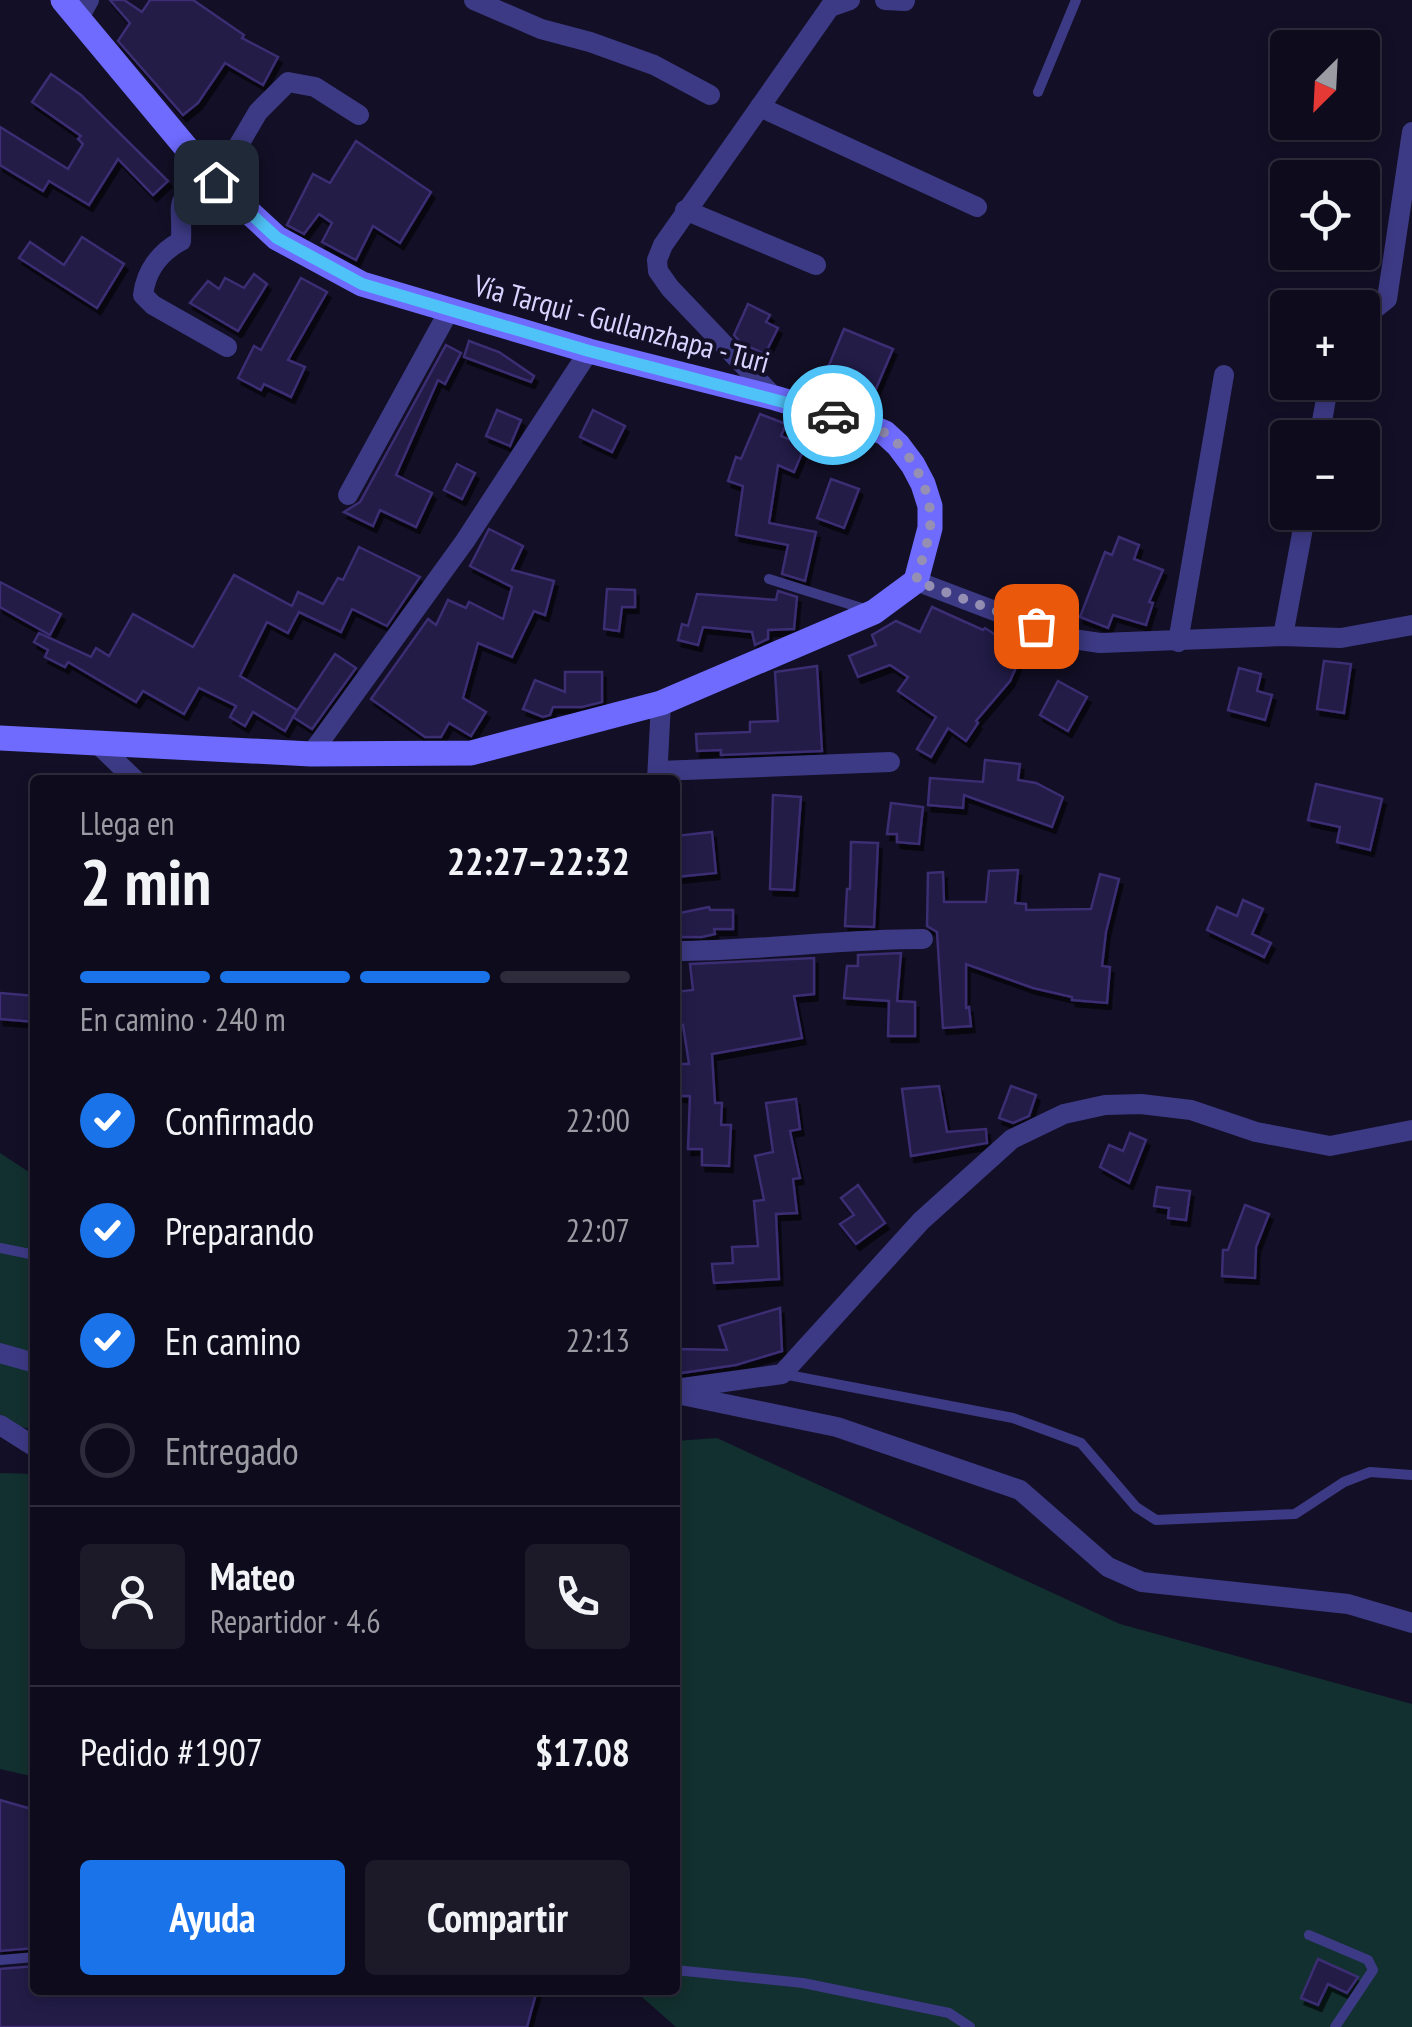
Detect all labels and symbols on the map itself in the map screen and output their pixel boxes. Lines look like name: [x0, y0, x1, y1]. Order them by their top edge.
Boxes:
north arrow: [1270, 30, 1380, 140]
pin: [174, 140, 259, 225]
street label: Vía Tarqui - Gullanzhapa - Turi: [469, 264, 774, 381]
courier: [783, 365, 883, 465]
pin: [994, 584, 1079, 669]

